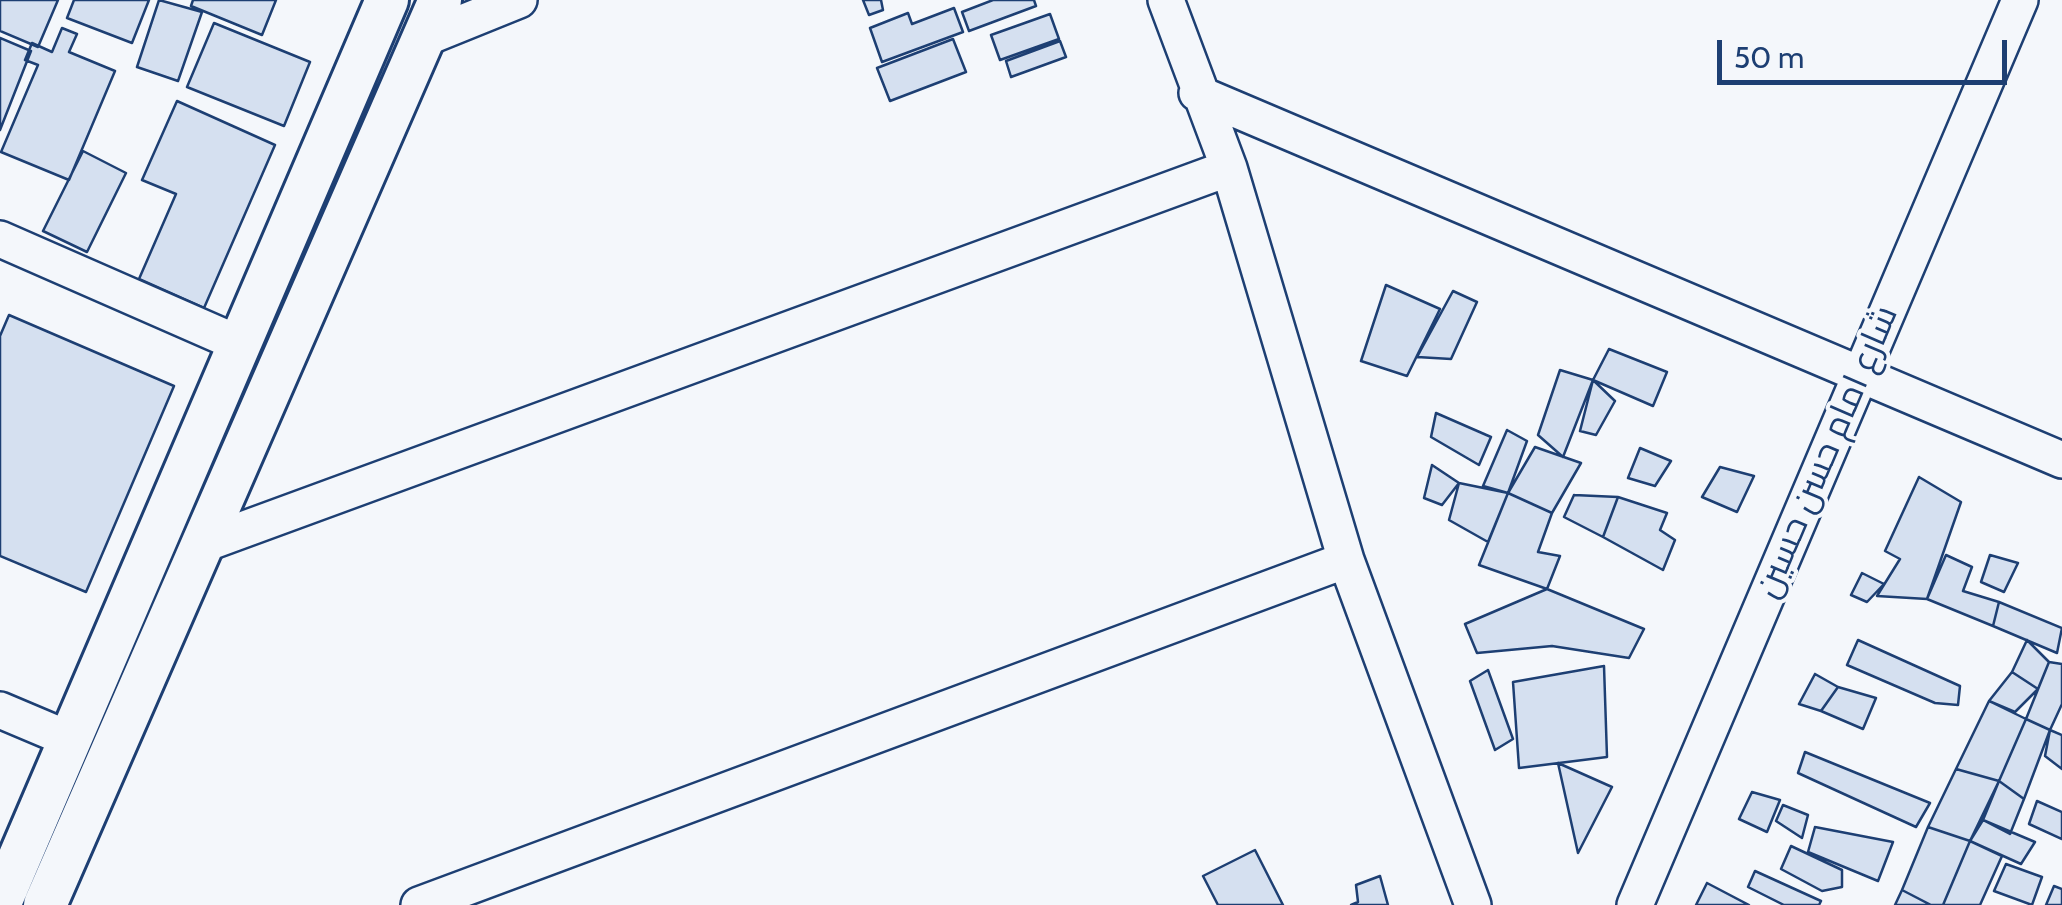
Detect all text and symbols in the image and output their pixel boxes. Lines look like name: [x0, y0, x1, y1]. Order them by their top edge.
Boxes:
scale bar: [1722, 20, 2012, 82]
text: 50 m: [1734, 39, 1804, 76]
street label: شارع امام حسن حسين: [1746, 300, 1908, 604]

